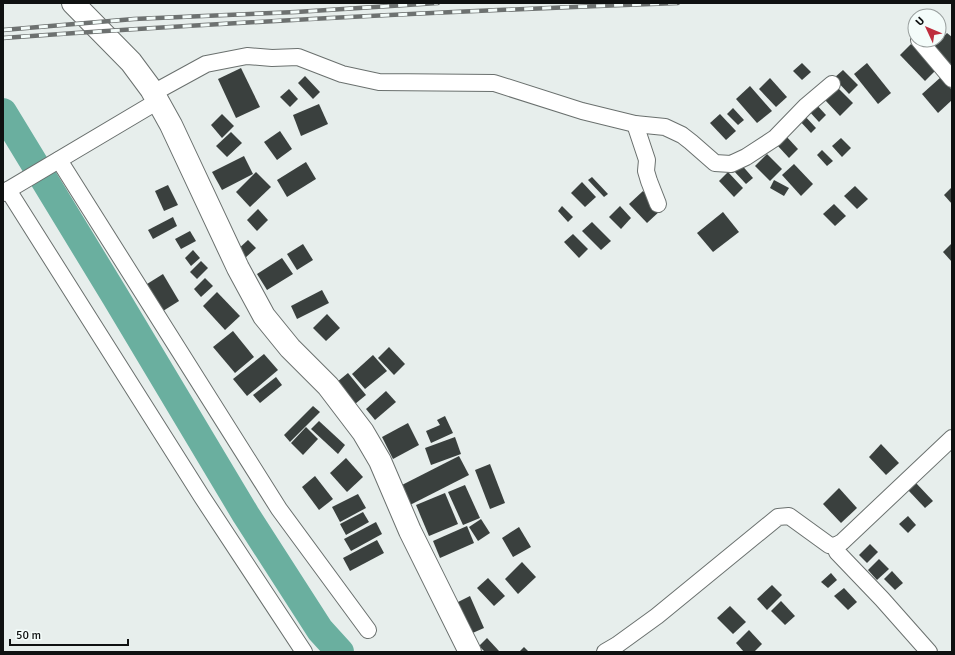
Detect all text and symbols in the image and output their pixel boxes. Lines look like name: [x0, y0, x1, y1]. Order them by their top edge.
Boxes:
north arrow: [907, 8, 947, 48]
text: U: [913, 14, 927, 29]
scale bar: [10, 621, 128, 647]
text: 50 m: [16, 628, 41, 643]

